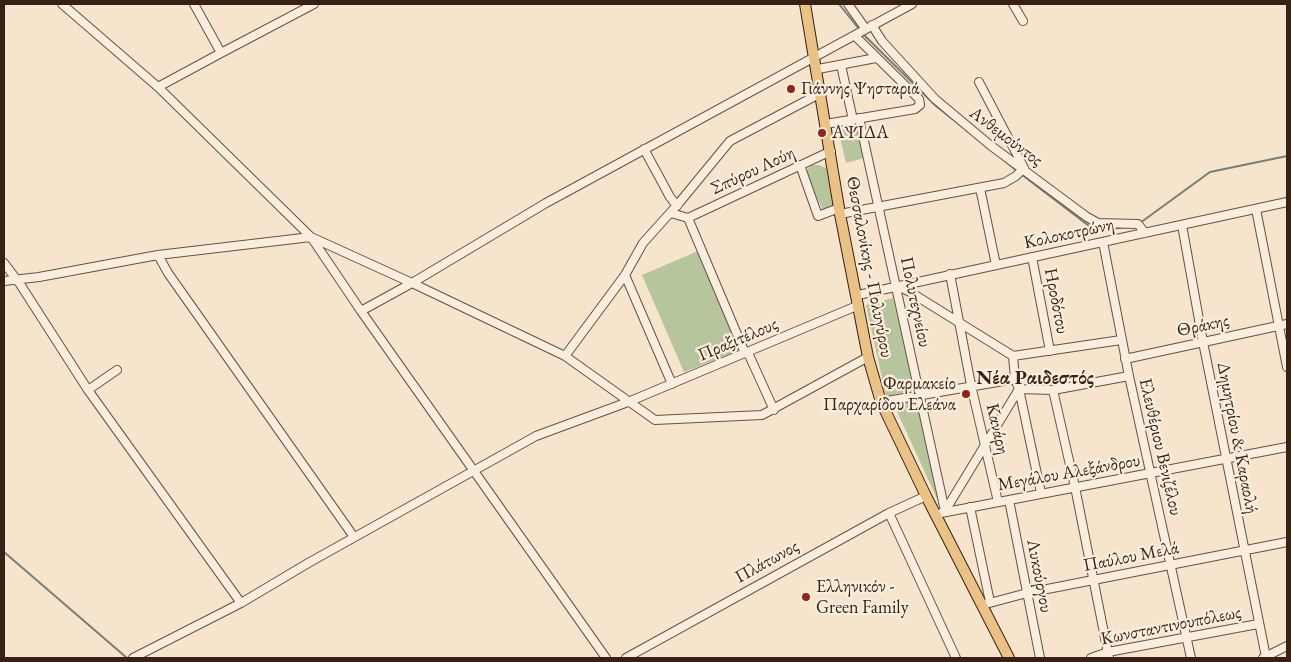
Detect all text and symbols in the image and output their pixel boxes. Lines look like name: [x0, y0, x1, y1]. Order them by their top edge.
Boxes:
place label: Γιάννης Ψησταριά: [801, 78, 919, 100]
marker: Γιάννης Ψησταριά: [785, 83, 797, 95]
street label: Ανθεμούντος: [965, 102, 1047, 172]
place label: ΑΨΙΔΑ: [832, 122, 889, 144]
marker: ΑΨΙΔΑ: [816, 127, 828, 139]
street label: Σπύρου Λούη: [708, 142, 798, 200]
street label: Θεσσαλονίκης - Πολυγύρου: [841, 175, 897, 359]
street label: Κολοκοτρώνη: [1022, 214, 1116, 254]
street label: Πολυτεχνείου: [895, 255, 935, 349]
street label: Ηροδότου: [1039, 266, 1073, 336]
street label: Θράκης: [1175, 310, 1231, 342]
street label: Πραξιτέλους: [695, 313, 781, 367]
street label: Δημητρίου & Καραολή: [1212, 361, 1262, 515]
district label: Νέα Ραιδεστός: [976, 367, 1094, 391]
place label: Φαρμακείο Παρχαρίδου Ελεάνα: [823, 373, 956, 416]
street label: Ελευθέριου Βενιζέλου: [1134, 376, 1186, 518]
marker: Φαρμακείο Παρχαρίδου Ελεάνα: [960, 388, 972, 400]
street label: Κανάρη: [981, 401, 1013, 457]
street label: Μεγάλου Αλεξάνδρου: [996, 450, 1142, 496]
street label: Πλάτωνος: [731, 536, 803, 588]
street label: Παύλου Μελά: [1081, 537, 1181, 577]
street label: Λυκούργου: [1021, 538, 1057, 614]
place label: Ελληνικόν - Green Family: [816, 576, 909, 618]
marker: Ελληνικόν - Green Family: [800, 591, 812, 603]
street label: Κωνσταντινουπόλεως: [1099, 602, 1243, 650]

